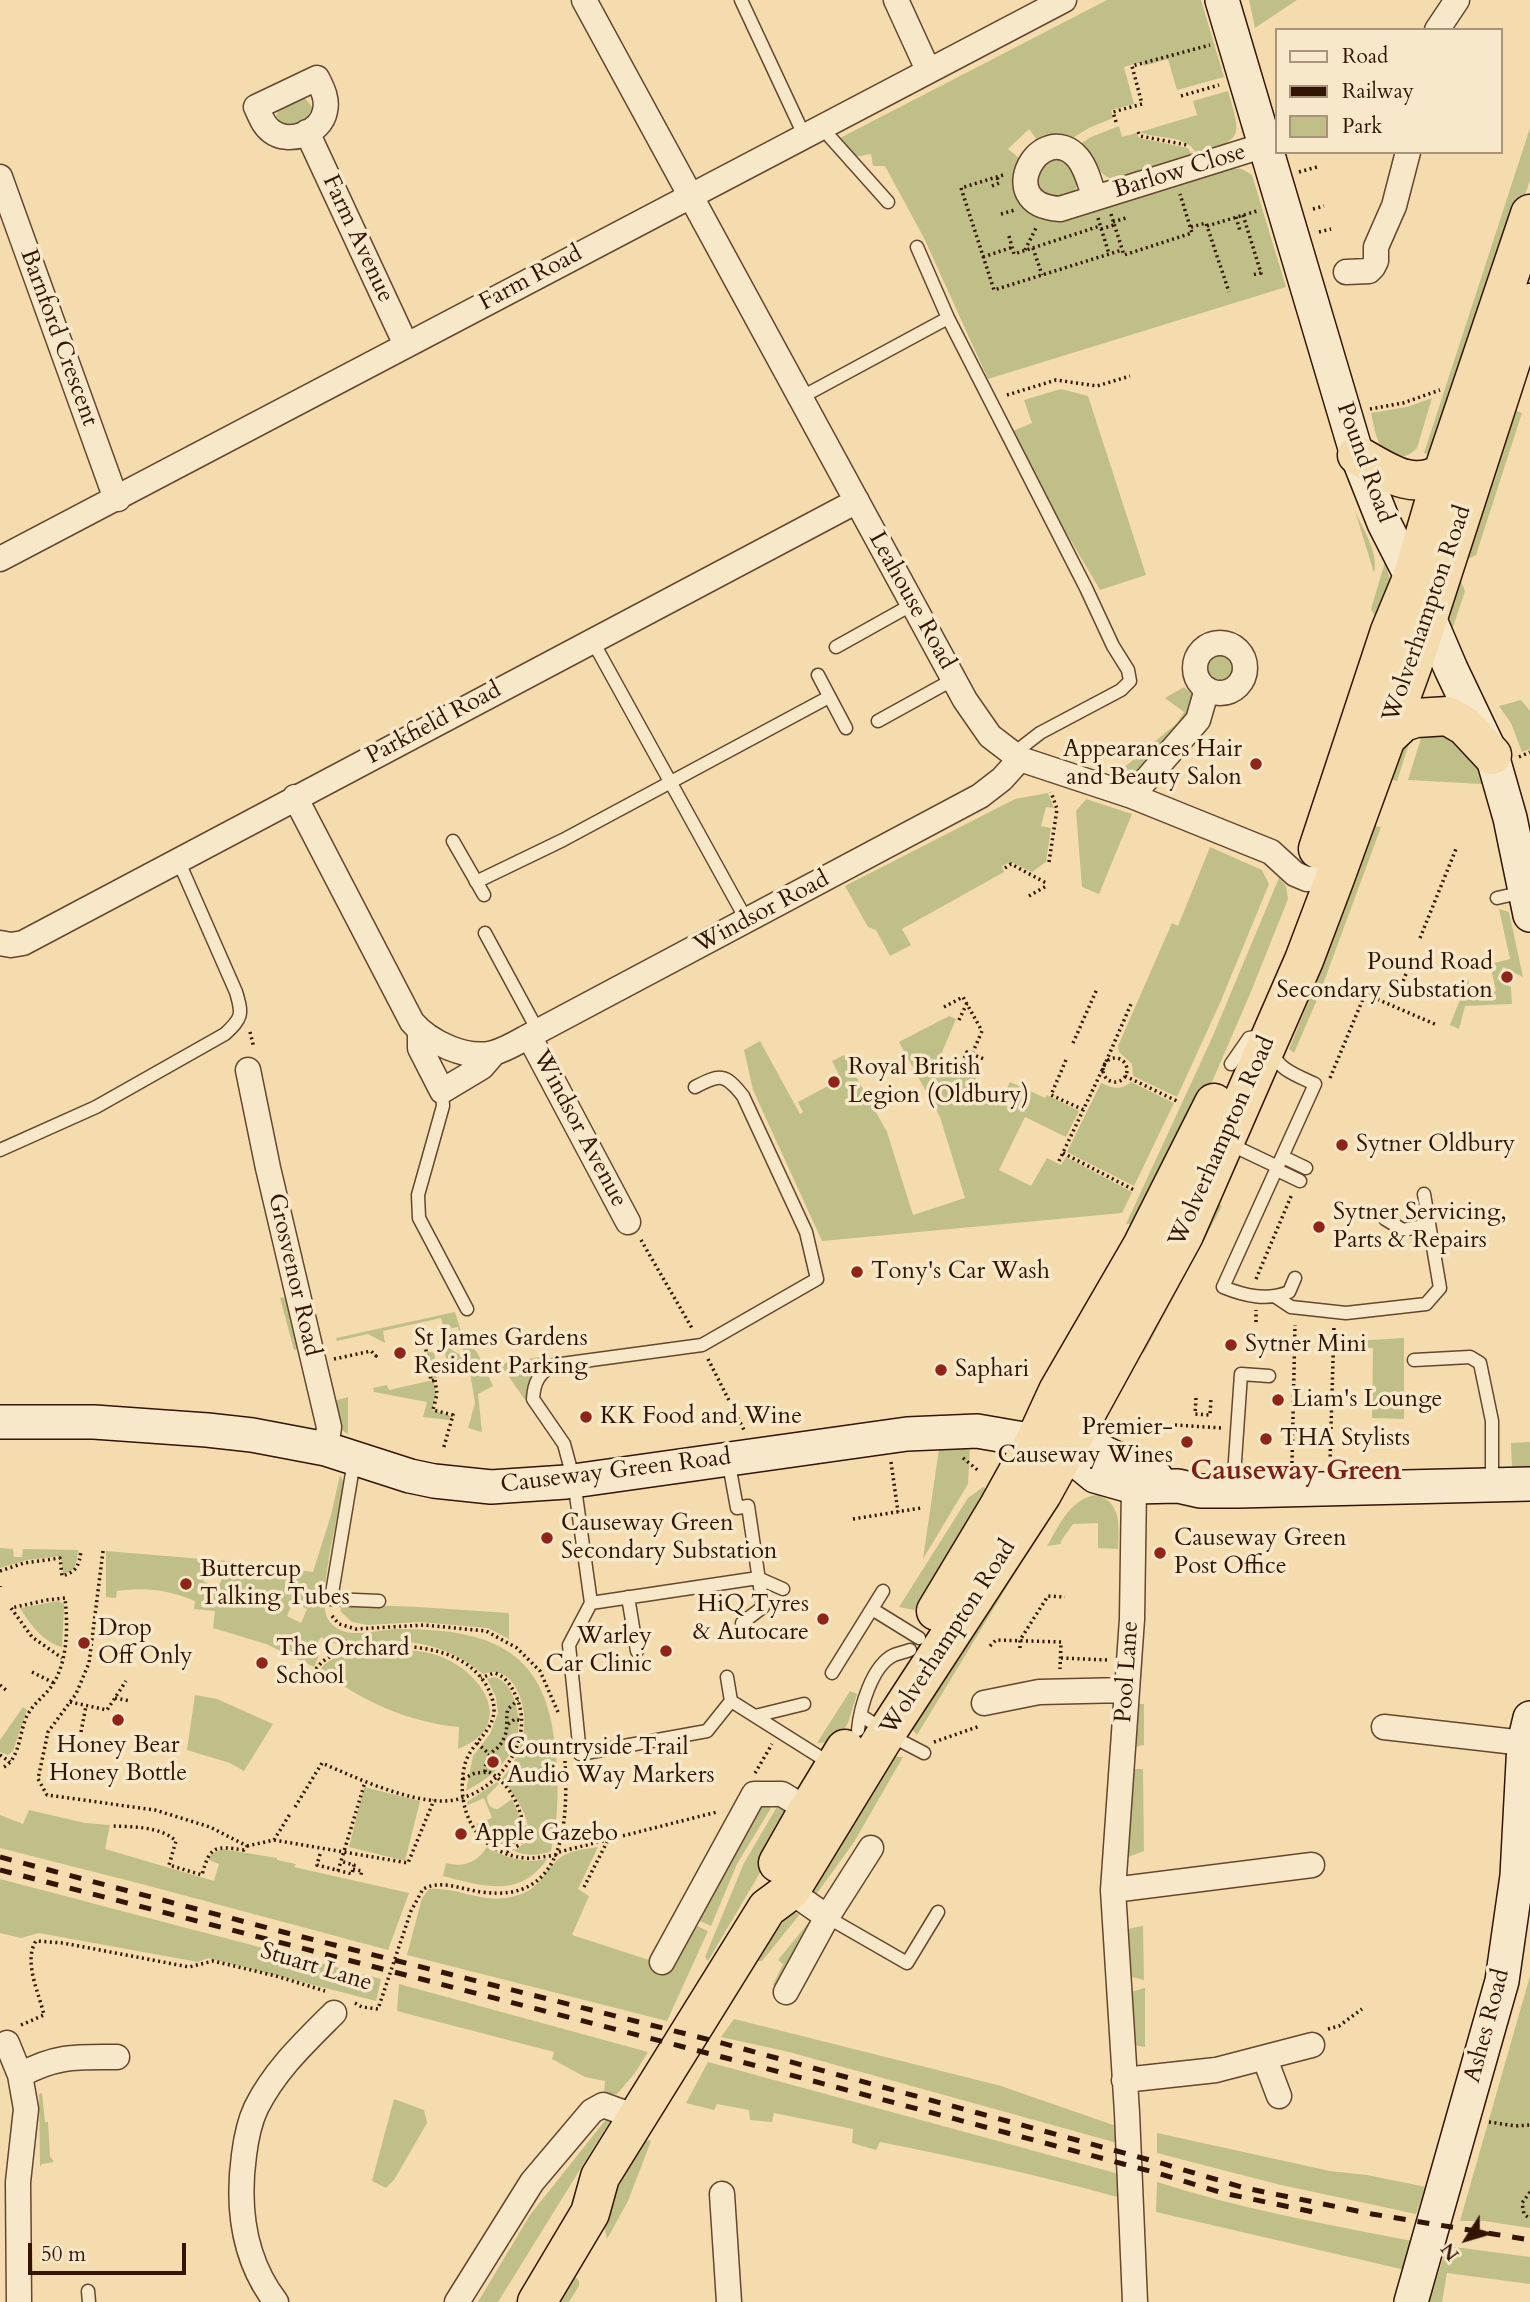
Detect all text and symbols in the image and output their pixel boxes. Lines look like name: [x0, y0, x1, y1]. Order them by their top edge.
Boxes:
legend: [1274, 28, 1502, 154]
text: Road: [1342, 42, 1388, 71]
text: Railway: [1342, 77, 1414, 106]
text: Park: [1342, 112, 1382, 141]
street label: Barlow Close: [1110, 138, 1250, 206]
street label: Farm Avenue: [315, 171, 399, 307]
street label: Farm Road: [475, 240, 587, 318]
street label: Barnford Crescent: [13, 245, 103, 431]
street label: Pound Road: [1329, 399, 1399, 527]
street label: Wolverhampton Road: [1377, 502, 1479, 726]
street label: Leahouse Road: [861, 527, 961, 675]
street label: Parkfield Road: [362, 676, 506, 772]
place label: Appearances Hair and Beauty Salon: [1063, 736, 1242, 792]
marker: Appearances Hair and Beauty Salon: [1248, 756, 1264, 772]
street label: Windsor Road: [690, 865, 834, 961]
place label: Pound Road Secondary Substation: [1276, 949, 1493, 1005]
marker: Pound Road Secondary Substation: [1499, 969, 1515, 985]
street label: Wolverhampton Road: [1164, 1032, 1282, 1252]
street label: Windsor Avenue: [526, 1046, 632, 1212]
place label: Royal British Legion (Oldbury): [848, 1054, 1029, 1110]
marker: Royal British Legion (Oldbury): [826, 1074, 842, 1090]
place label: Sytner Oldbury: [1356, 1131, 1515, 1159]
marker: Sytner Oldbury: [1334, 1137, 1350, 1153]
street label: Grosvenor Road: [260, 1191, 326, 1359]
place label: Sytner Servicing, Parts & Repairs: [1333, 1199, 1506, 1255]
marker: Sytner Servicing, Parts & Repairs: [1311, 1219, 1327, 1235]
place label: Tony's Car Wash: [871, 1258, 1050, 1286]
marker: Tony's Car Wash: [849, 1264, 865, 1280]
place label: St James Gardens Resident Parking: [414, 1325, 588, 1381]
place label: Sytner Mini: [1245, 1331, 1367, 1359]
marker: Sytner Mini: [1223, 1337, 1239, 1353]
marker: St James Gardens Resident Parking: [392, 1345, 408, 1361]
place label: Saphari: [955, 1356, 1029, 1384]
marker: Saphari: [933, 1362, 949, 1378]
place label: Liam's Lounge: [1292, 1386, 1443, 1414]
marker: Liam's Lounge: [1270, 1392, 1286, 1408]
place label: KK Food and Wine: [600, 1403, 802, 1431]
marker: KK Food and Wine: [578, 1409, 594, 1425]
place label: Premier- Causeway Wines: [998, 1414, 1173, 1470]
place label: THA Stylists: [1280, 1425, 1410, 1453]
marker: THA Stylists: [1258, 1431, 1274, 1447]
marker: Premier- Causeway Wines: [1179, 1434, 1195, 1450]
street label: Causeway Green Road: [499, 1444, 733, 1500]
district label: Causeway Green: [1190, 1456, 1402, 1490]
place label: Causeway Green Secondary Substation: [561, 1510, 778, 1566]
place label: Causeway Green Post Office: [1174, 1525, 1347, 1581]
marker: Causeway Green Secondary Substation: [539, 1530, 555, 1546]
street label: Wolverhampton Road: [875, 1535, 1023, 1741]
marker: Causeway Green Post Office: [1152, 1545, 1168, 1561]
place label: Buttercup Talking Tubes: [200, 1556, 350, 1612]
marker: Buttercup Talking Tubes: [178, 1576, 194, 1592]
place label: HiQ Tyres & Autocare: [693, 1591, 809, 1647]
marker: HiQ Tyres & Autocare: [815, 1611, 831, 1627]
place label: Drop Off Only: [98, 1615, 193, 1671]
street label: Pool Lane: [1110, 1620, 1146, 1724]
place label: Warley Car Clinic: [546, 1623, 652, 1679]
marker: Drop Off Only: [76, 1635, 92, 1651]
place label: The Orchard School: [276, 1635, 410, 1691]
marker: Warley Car Clinic: [658, 1643, 674, 1659]
marker: The Orchard School: [254, 1655, 270, 1671]
marker: Honey Bear Honey Bottle: [110, 1712, 126, 1728]
place label: Honey Bear Honey Bottle: [49, 1732, 187, 1788]
place label: Countryside Trail Audio Way Markers: [507, 1734, 714, 1790]
marker: Countryside Trail Audio Way Markers: [485, 1754, 501, 1770]
place label: Apple Gazebo: [475, 1820, 618, 1848]
marker: Apple Gazebo: [453, 1826, 469, 1842]
street label: Stuart Lane: [257, 1937, 375, 1999]
street label: Ashes Road: [1459, 1966, 1517, 2086]
north arrow: [1432, 2204, 1502, 2274]
scale bar: [32, 2228, 189, 2272]
text: N: [1435, 2237, 1466, 2266]
text: 50 m: [41, 2240, 86, 2269]

